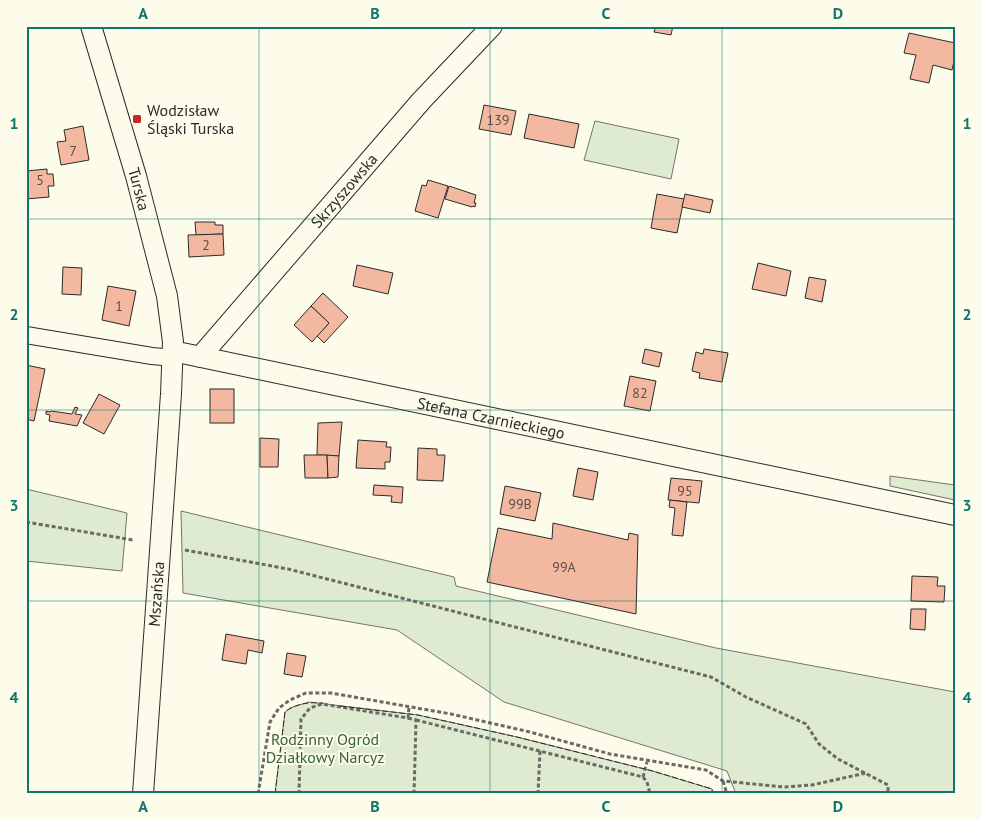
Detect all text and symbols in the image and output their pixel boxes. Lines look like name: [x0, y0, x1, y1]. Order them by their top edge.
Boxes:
text: A: [138, 3, 148, 23]
text: B: [370, 3, 380, 23]
text: C: [602, 3, 611, 23]
text: D: [833, 3, 843, 23]
place label: Wodzisław Śląski Turska: [147, 100, 234, 138]
house number: 139: [487, 111, 509, 129]
text: 1: [9, 113, 19, 133]
marker: Wodzisław Śląski Turska: [131, 113, 143, 125]
text: 1: [962, 113, 972, 133]
house number: 7: [69, 142, 77, 160]
street label: Skrzyszowska: [306, 149, 381, 232]
street label: Turska: [124, 165, 154, 213]
house number: 5: [36, 171, 44, 189]
house number: 2: [202, 236, 210, 254]
house number: 1: [115, 297, 123, 315]
text: 2: [9, 304, 19, 324]
text: 2: [962, 304, 972, 324]
house number: 82: [632, 384, 648, 402]
street label: Stefana Czarnieckiego: [415, 393, 567, 443]
house number: 95: [677, 482, 693, 500]
text: 3: [9, 495, 19, 515]
house number: 99B: [508, 495, 532, 513]
text: 3: [962, 495, 972, 515]
house number: 99A: [552, 558, 577, 576]
street label: Mszańska: [144, 561, 168, 627]
text: 4: [9, 687, 19, 707]
text: 4: [962, 687, 972, 707]
park label: Rodzinny Ogród Działkowy Narcyz: [266, 729, 384, 767]
text: A: [138, 796, 148, 816]
text: B: [370, 796, 380, 816]
text: C: [602, 796, 611, 816]
text: D: [833, 796, 843, 816]

